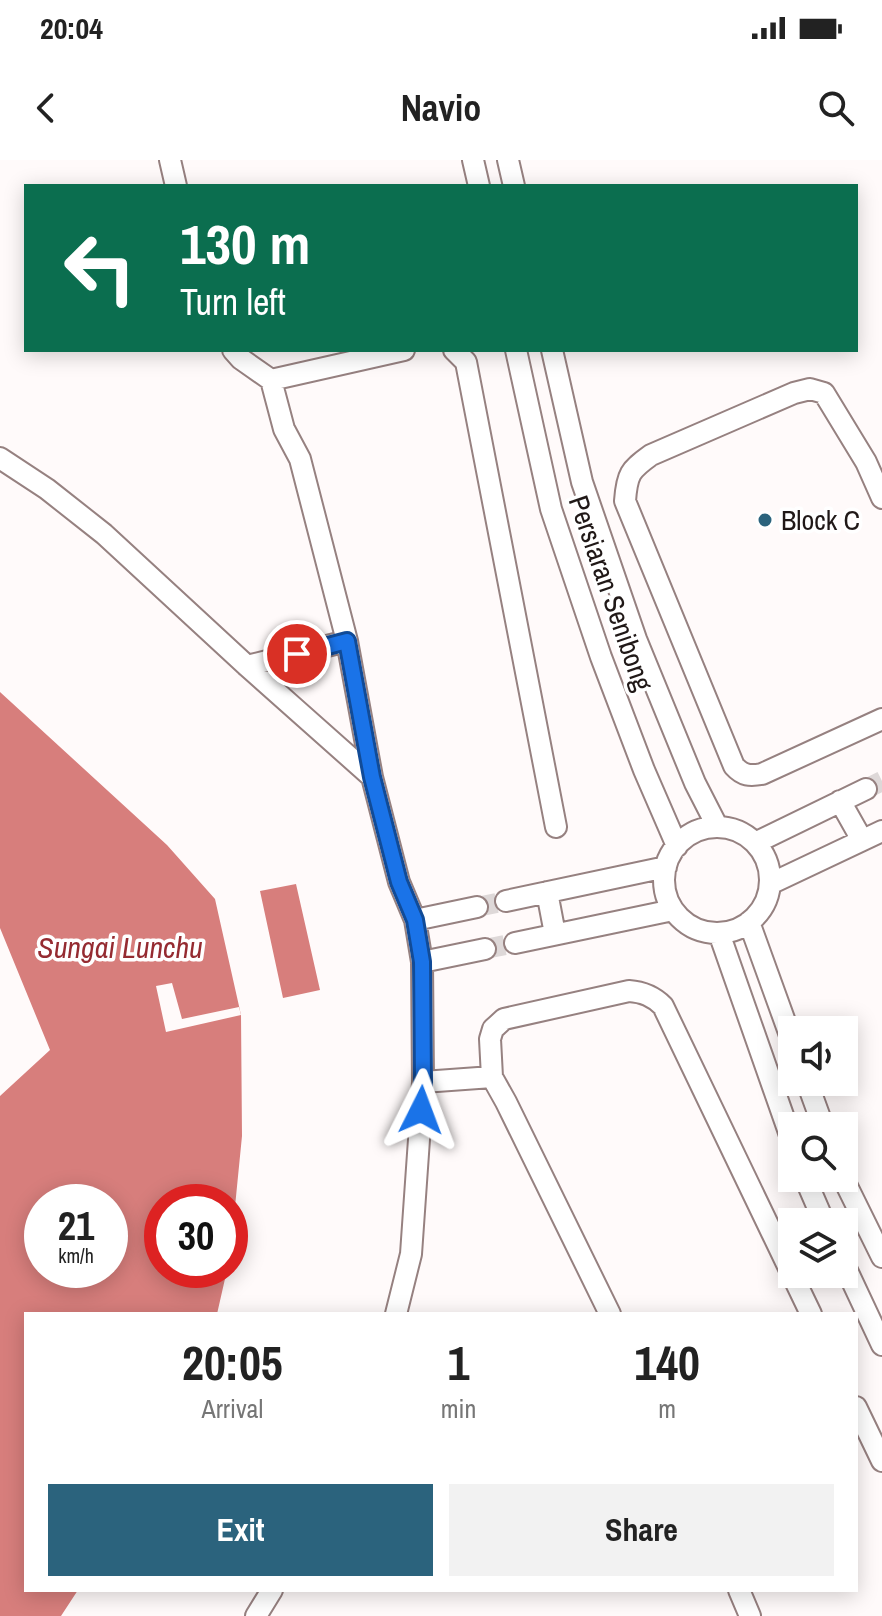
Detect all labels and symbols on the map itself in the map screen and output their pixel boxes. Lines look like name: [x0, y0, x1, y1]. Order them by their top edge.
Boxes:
street label: Persiaran Senibong: [560, 490, 662, 696]
place label: Block C: [781, 501, 860, 539]
marker: Block C: [756, 511, 774, 529]
pin: [263, 620, 331, 688]
water label: Sungai Lunchu: [37, 927, 203, 967]
position arrow: [379, 1068, 463, 1152]
speed limit sign: 30: [144, 1184, 248, 1288]

